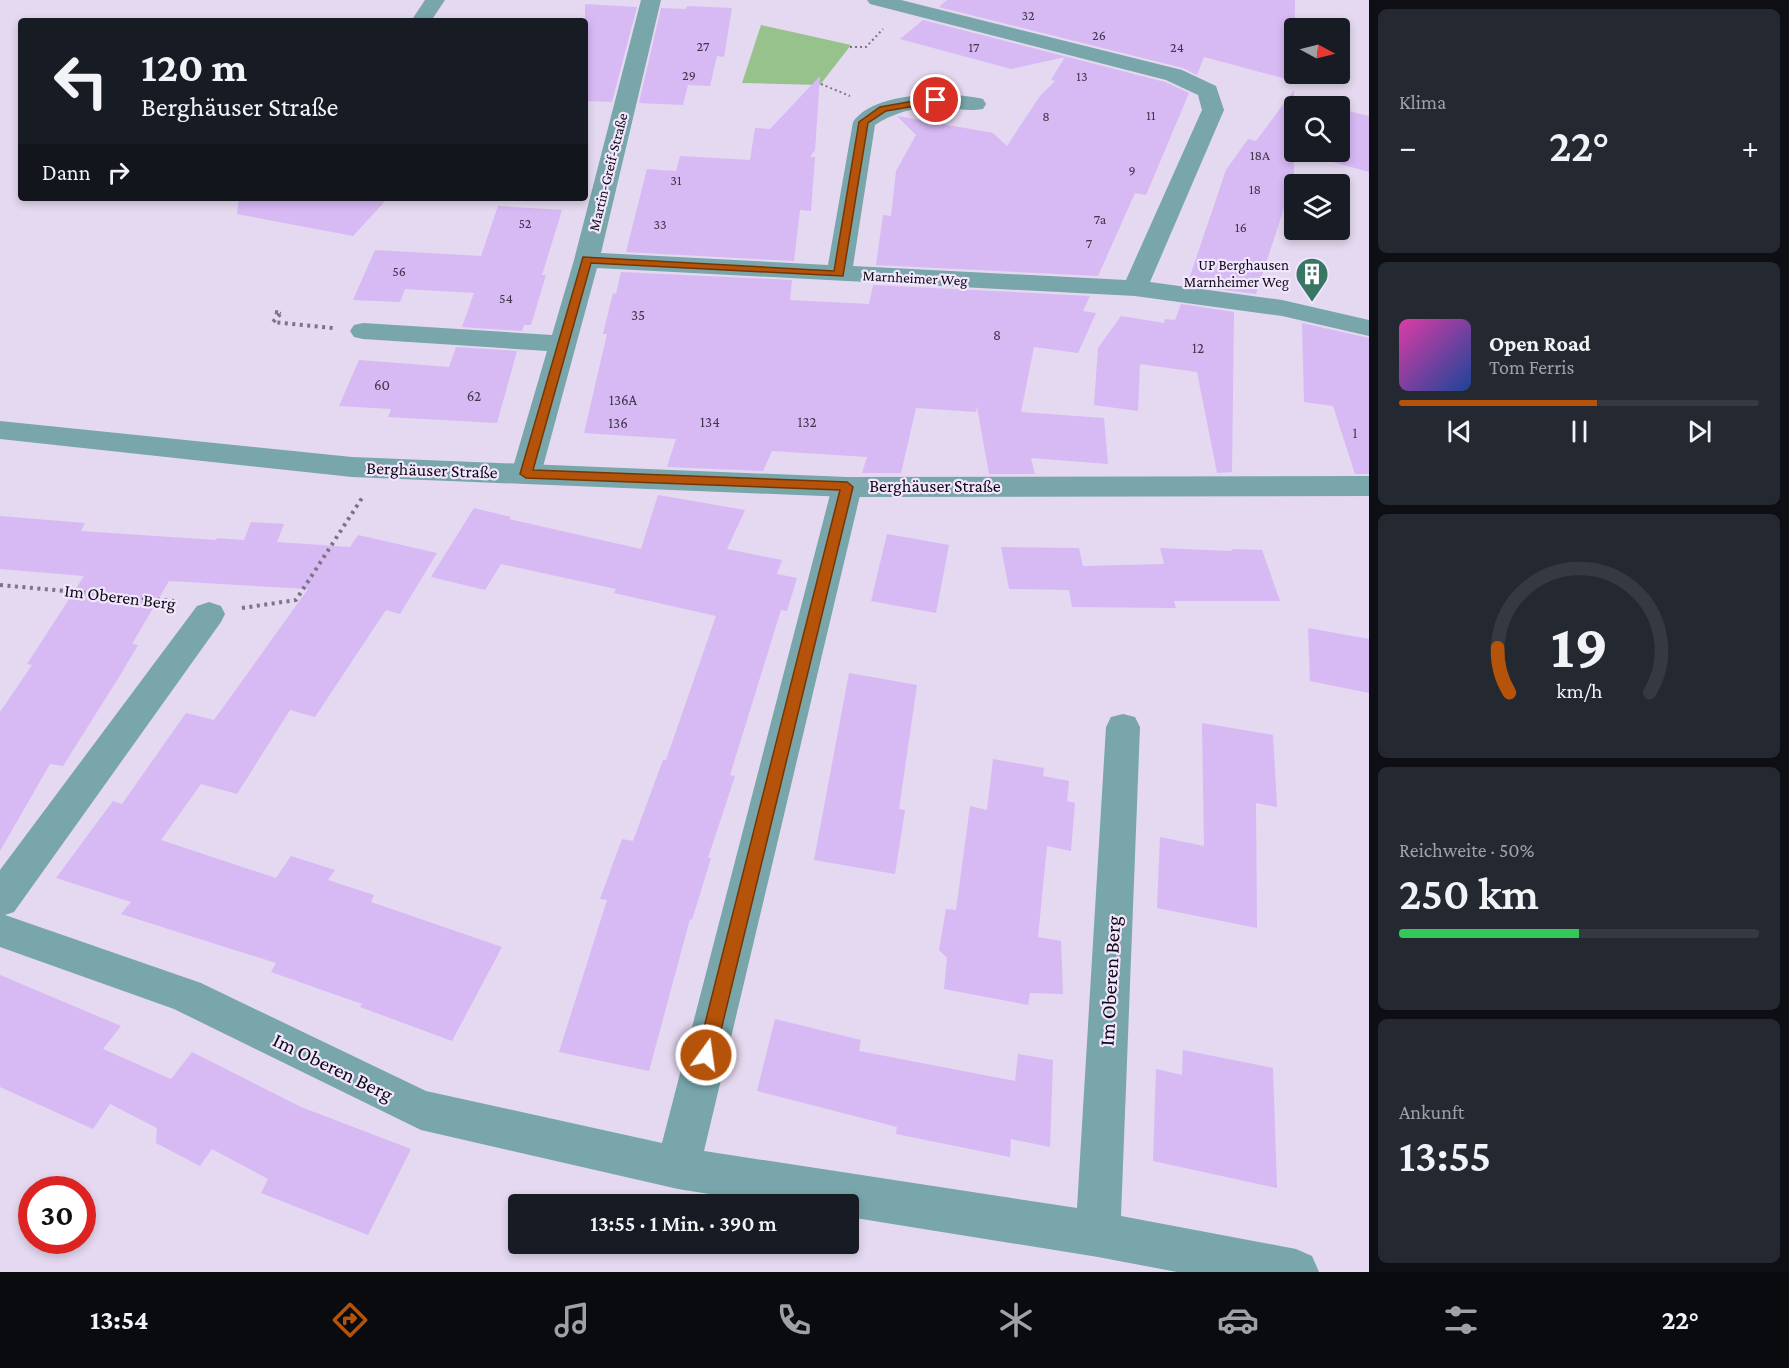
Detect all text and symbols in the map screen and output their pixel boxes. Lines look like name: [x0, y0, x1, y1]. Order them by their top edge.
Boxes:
house number: 32: [1021, 7, 1035, 23]
north arrow: [1284, 18, 1350, 84]
map controls: [1284, 18, 1350, 240]
house number: 26: [1092, 27, 1106, 43]
house number: 27: [697, 38, 710, 54]
house number: 17: [968, 39, 980, 55]
house number: 24: [1170, 39, 1184, 55]
icon: left: [42, 42, 120, 120]
text: 120 m: [141, 43, 247, 90]
house number: 29: [682, 67, 696, 83]
house number: 13: [1076, 68, 1088, 84]
pin: [910, 74, 961, 125]
icon: arrive: [919, 83, 952, 116]
text: Klima: [1399, 91, 1446, 113]
text: Berghäuser Straße: [141, 92, 338, 122]
button: search: [1284, 96, 1350, 162]
house number: 11: [1146, 107, 1156, 123]
house number: 8: [1042, 108, 1050, 124]
street label: Martin-Greif-Straße: [586, 111, 631, 233]
text: 22°: [1549, 121, 1609, 171]
text: −: [1399, 128, 1416, 165]
text: +: [1742, 128, 1759, 165]
house number: 18A: [1250, 147, 1270, 163]
icon: right: [102, 156, 135, 189]
text: Dann: [42, 160, 90, 185]
house number: 9: [1128, 162, 1136, 178]
house number: 31: [670, 172, 682, 188]
button: layers: [1284, 174, 1350, 240]
house number: 18: [1249, 181, 1261, 197]
house number: 7a: [1094, 211, 1107, 227]
house number: 52: [519, 215, 532, 231]
house number: 33: [653, 216, 667, 232]
house number: 16: [1235, 219, 1247, 235]
house number: 7: [1086, 235, 1093, 251]
building icon: UP Berghausen Marnheimer Weg: [1294, 256, 1330, 303]
place label: UP Berghausen Marnheimer Weg: [1184, 257, 1289, 291]
house number: 56: [392, 263, 406, 279]
street label: Marnheimer Weg: [862, 267, 968, 290]
house number: 54: [499, 290, 513, 306]
house number: 35: [631, 307, 645, 323]
house number: 8: [993, 327, 1001, 343]
text: Open Road: [1489, 331, 1591, 356]
house number: 12: [1192, 340, 1204, 356]
text: Tom Ferris: [1489, 356, 1574, 378]
house number: 60: [374, 377, 390, 393]
house number: 62: [467, 388, 481, 404]
house number: 136A: [609, 392, 638, 408]
house number: 134: [700, 414, 720, 430]
house number: 132: [797, 414, 817, 430]
house number: 136: [608, 415, 628, 431]
icon: previous: [1443, 415, 1476, 448]
icon: pause: [1563, 415, 1596, 448]
icon: next: [1683, 415, 1716, 448]
house number: 1: [1353, 425, 1358, 441]
street label: Berghäuser Straße: [366, 458, 498, 482]
street label: Berghäuser Straße: [869, 476, 1001, 496]
street label: Im Oberen Berg: [63, 580, 177, 614]
text: 19: [1550, 611, 1608, 680]
text: km/h: [1556, 679, 1603, 703]
text: Reichweite · 50%: [1399, 839, 1534, 861]
text: 250 km: [1399, 869, 1539, 919]
street label: Im Oberen Berg: [1095, 915, 1125, 1047]
position arrow: [674, 1023, 738, 1087]
street label: Im Oberen Berg: [269, 1028, 397, 1106]
text: Ankunft: [1399, 1101, 1464, 1123]
text: 13:55: [1399, 1131, 1491, 1181]
speed limit sign: 30: [18, 1176, 96, 1254]
text: 13:55 · 1 Min. · 390 m: [590, 1211, 777, 1236]
icon: directions: [329, 1299, 371, 1341]
icon: music: [551, 1299, 593, 1341]
icon: phone: [773, 1299, 815, 1341]
icon: climate: [995, 1299, 1037, 1341]
icon: car: [1217, 1299, 1259, 1341]
icon: filters: [1440, 1299, 1482, 1341]
text: 13:54: [90, 1305, 149, 1335]
text: 22°: [1662, 1305, 1699, 1335]

